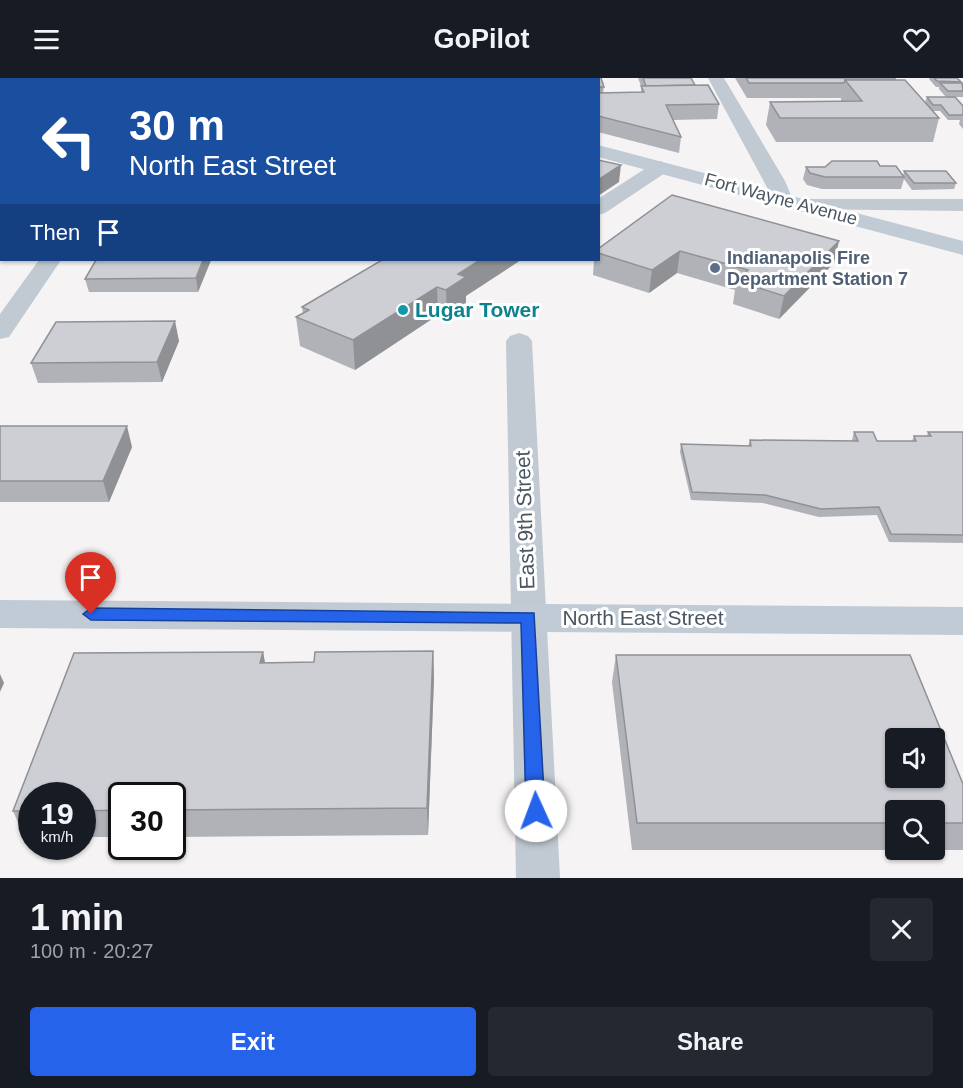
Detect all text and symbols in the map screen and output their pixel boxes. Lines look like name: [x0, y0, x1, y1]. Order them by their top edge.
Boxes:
icon: menu: [30, 23, 63, 56]
icon: heart: [900, 23, 933, 56]
text: GoPilot: [434, 24, 530, 54]
icon: left: [30, 102, 108, 180]
text: 30 m: [129, 102, 225, 149]
text: North East Street: [129, 151, 336, 181]
street label: Fort Wayne Avenue: [703, 169, 859, 229]
icon: arrive: [92, 216, 125, 249]
text: Then: [30, 220, 80, 245]
place label: Indianapolis Fire Department Station 7: [727, 248, 908, 289]
marker: Indianapolis Fire Department Station 7: [708, 261, 722, 275]
place label: Lugar Tower: [415, 298, 539, 321]
marker: Lugar Tower: [396, 303, 410, 317]
street label: East 9th Street: [511, 450, 538, 590]
pin: [65, 552, 116, 614]
icon: arrive: [74, 561, 107, 594]
street label: North East Street: [562, 606, 724, 629]
map controls: [885, 728, 945, 860]
button: sound: [885, 728, 945, 788]
position arrow: [504, 779, 568, 843]
speed limit sign: 30: [108, 782, 186, 860]
text: 19: [40, 797, 74, 830]
button: search: [885, 800, 945, 860]
text: km/h: [41, 828, 73, 845]
text: 1 min: [30, 897, 124, 938]
button: close: [870, 898, 933, 961]
text: 100 m · 20:27: [30, 940, 153, 962]
button: Exit: [30, 1007, 476, 1076]
button: Share: [488, 1007, 933, 1076]

